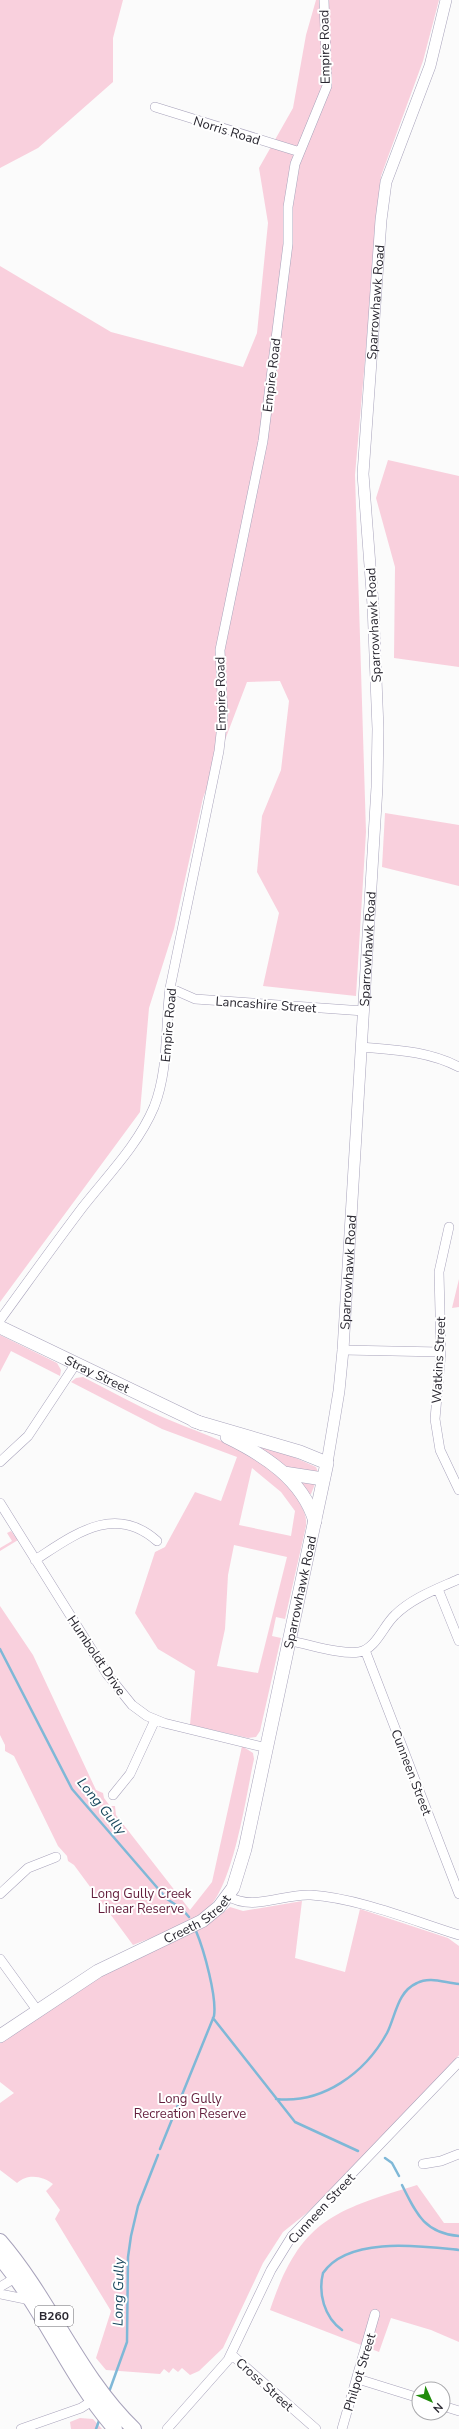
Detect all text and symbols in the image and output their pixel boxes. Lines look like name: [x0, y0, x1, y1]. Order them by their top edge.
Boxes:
street label: Empire Road: [315, 10, 335, 84]
street label: Norris Road: [191, 112, 262, 150]
street label: Sparrowhawk Road: [363, 244, 389, 360]
street label: Empire Road: [259, 337, 285, 413]
street label: Sparrowhawk Road: [362, 567, 386, 683]
street label: Empire Road: [211, 657, 231, 731]
street label: Sparrowhawk Road: [356, 891, 381, 1007]
street label: Empire Road: [157, 987, 181, 1063]
street label: Lancashire Street: [215, 992, 317, 1018]
street label: Sparrowhawk Road: [336, 1214, 361, 1330]
street label: Watkins Street: [428, 1316, 450, 1404]
street label: Stray Street: [62, 1351, 133, 1398]
street label: Sparrowhawk Road: [280, 1534, 321, 1651]
street label: Humboldt Drive: [63, 1612, 130, 1699]
street label: Cunneen Street: [386, 1727, 436, 1818]
water label: Long Gully: [73, 1774, 131, 1839]
park label: Long Gully Creek Linear Reserve: [91, 1885, 192, 1918]
street label: Creeth Street: [161, 1891, 236, 1948]
park label: Long Gully Recreation Reserve: [134, 2090, 246, 2123]
street label: Cunneen Street: [284, 2169, 360, 2248]
water label: Long Gully: [108, 2257, 129, 2326]
road number: B260: [35, 2306, 73, 2326]
street label: Philpot Street: [340, 2331, 380, 2413]
street label: Cross Street: [232, 2354, 297, 2416]
north arrow: [411, 2381, 451, 2421]
text: N: [430, 2400, 446, 2416]

